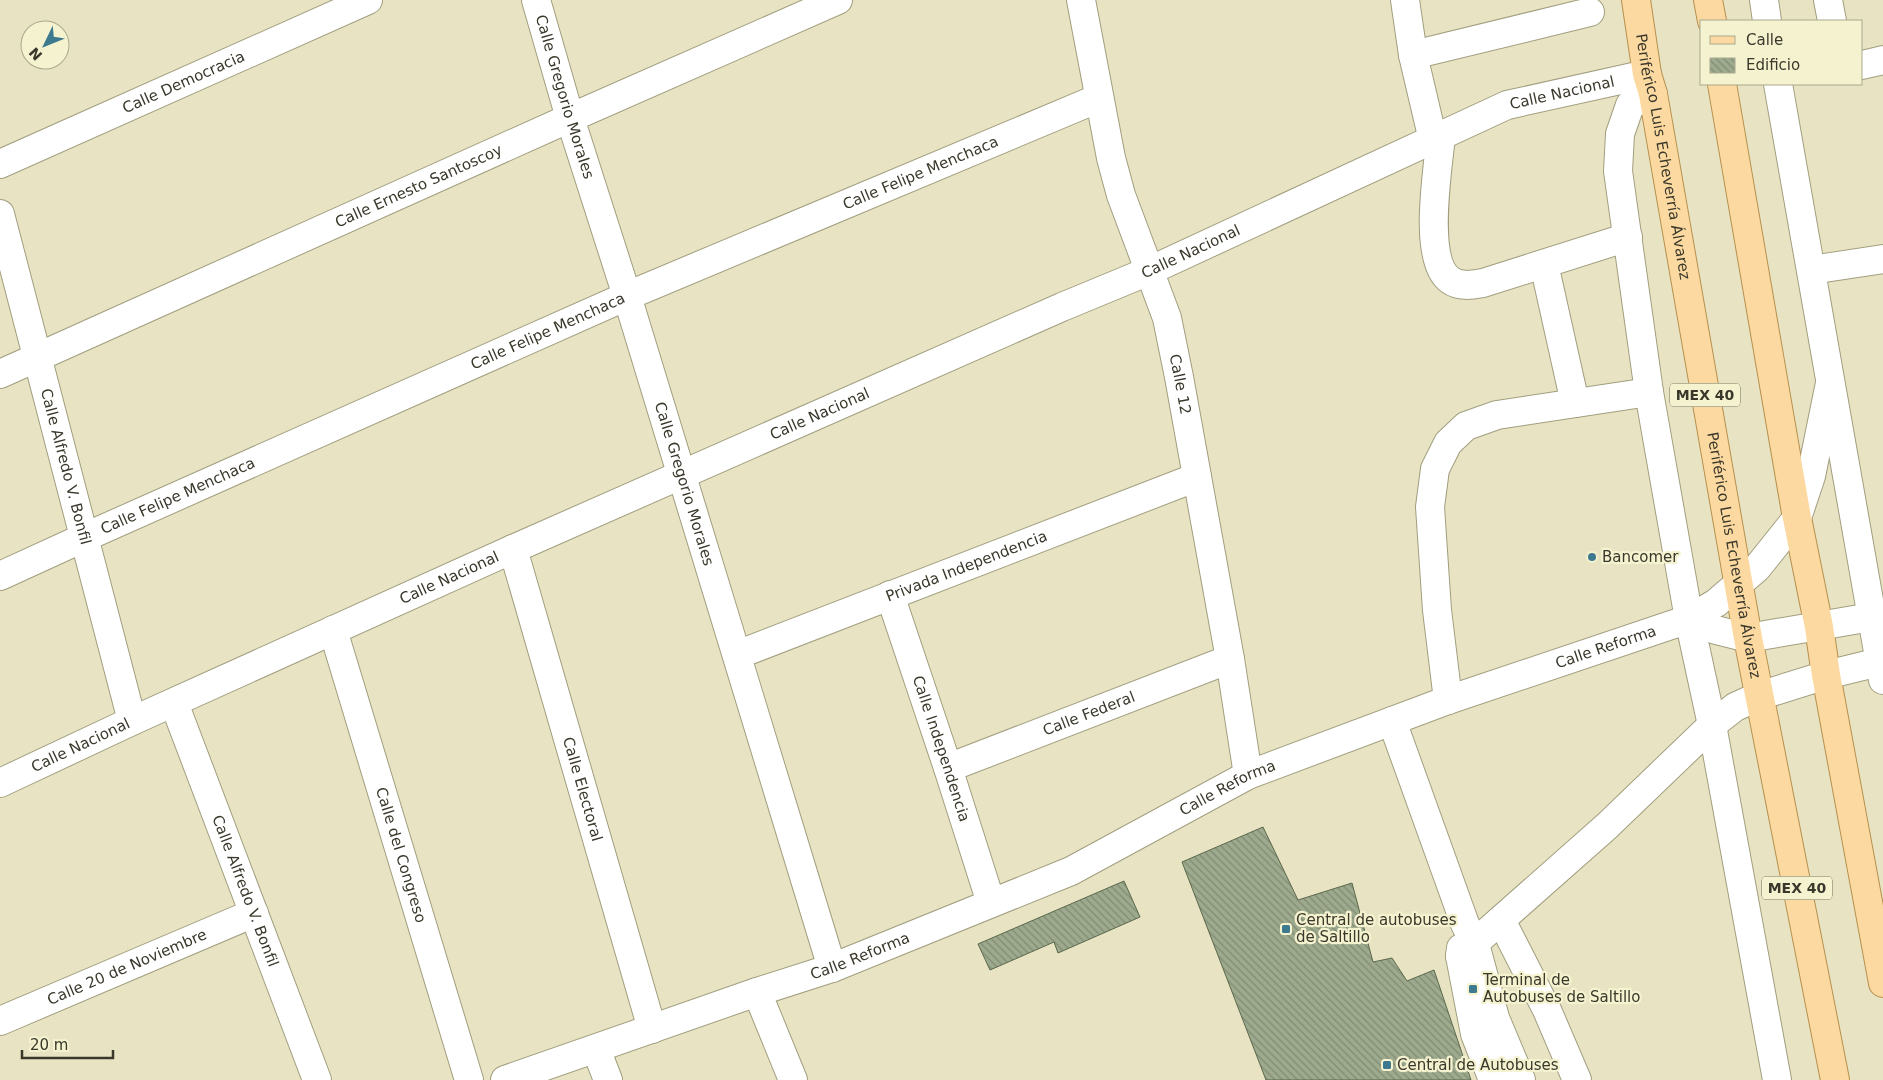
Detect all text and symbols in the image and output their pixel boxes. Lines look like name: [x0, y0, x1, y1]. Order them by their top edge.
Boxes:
street label: Calle Gregorio Morales: [532, 13, 598, 181]
north arrow: [20, 20, 70, 70]
legend: [1700, 20, 1863, 85]
text: Calle: [1746, 31, 1783, 49]
street label: Periférico Luis Echeverría Álvarez: [1632, 32, 1694, 281]
text: N: [26, 44, 45, 64]
street label: Calle Democracia: [120, 47, 247, 117]
text: Edificio: [1746, 56, 1800, 74]
street label: Calle Nacional: [1508, 72, 1616, 113]
street label: Calle Felipe Menchaca: [840, 132, 1001, 213]
street label: Calle Ernesto Santoscoy: [332, 141, 505, 231]
street label: Calle Nacional: [1139, 221, 1243, 282]
street label: Calle Felipe Menchaca: [468, 289, 628, 373]
street label: Calle 12: [1166, 352, 1195, 416]
street label: Calle Nacional: [767, 384, 872, 444]
road number: MEX 40: [1670, 384, 1740, 406]
street label: Calle Alfredo V. Bonfil: [37, 386, 95, 547]
street label: Calle Gregorio Morales: [651, 400, 718, 568]
street label: Periférico Luis Echeverría Álvarez: [1703, 431, 1765, 680]
street label: Calle Felipe Menchaca: [98, 454, 258, 538]
street label: Privada Independencia: [883, 527, 1050, 606]
street label: Calle Nacional: [397, 548, 502, 608]
place label: Bancomer: [1602, 548, 1679, 566]
marker: Bancomer: [1586, 551, 1598, 563]
street label: Calle Reforma: [1553, 622, 1659, 672]
street label: Calle Independencia: [909, 673, 974, 824]
street label: Calle Federal: [1040, 688, 1138, 740]
street label: Calle Nacional: [28, 714, 133, 776]
street label: Calle Electoral: [559, 735, 606, 843]
street label: Calle Reforma: [1176, 757, 1278, 819]
street label: Calle del Congreso: [372, 785, 430, 925]
street label: Calle Alfredo V. Bonfil: [208, 813, 282, 969]
road number: MEX 40: [1762, 876, 1832, 900]
place label: Central de autobuses de Saltillo: [1296, 911, 1457, 946]
marker: Central de autobuses de Saltillo: [1280, 923, 1292, 935]
street label: Calle 20 de Noviembre: [45, 925, 209, 1009]
street label: Calle Reforma: [808, 928, 912, 983]
place label: Terminal de Autobuses de Saltillo: [1482, 971, 1640, 1006]
marker: Terminal de Autobuses de Saltillo: [1467, 983, 1479, 995]
scale bar: [22, 1028, 114, 1060]
text: 20 m: [30, 1036, 68, 1054]
place label: Central de Autobuses: [1397, 1056, 1559, 1074]
marker: Central de Autobuses: [1381, 1059, 1393, 1071]

